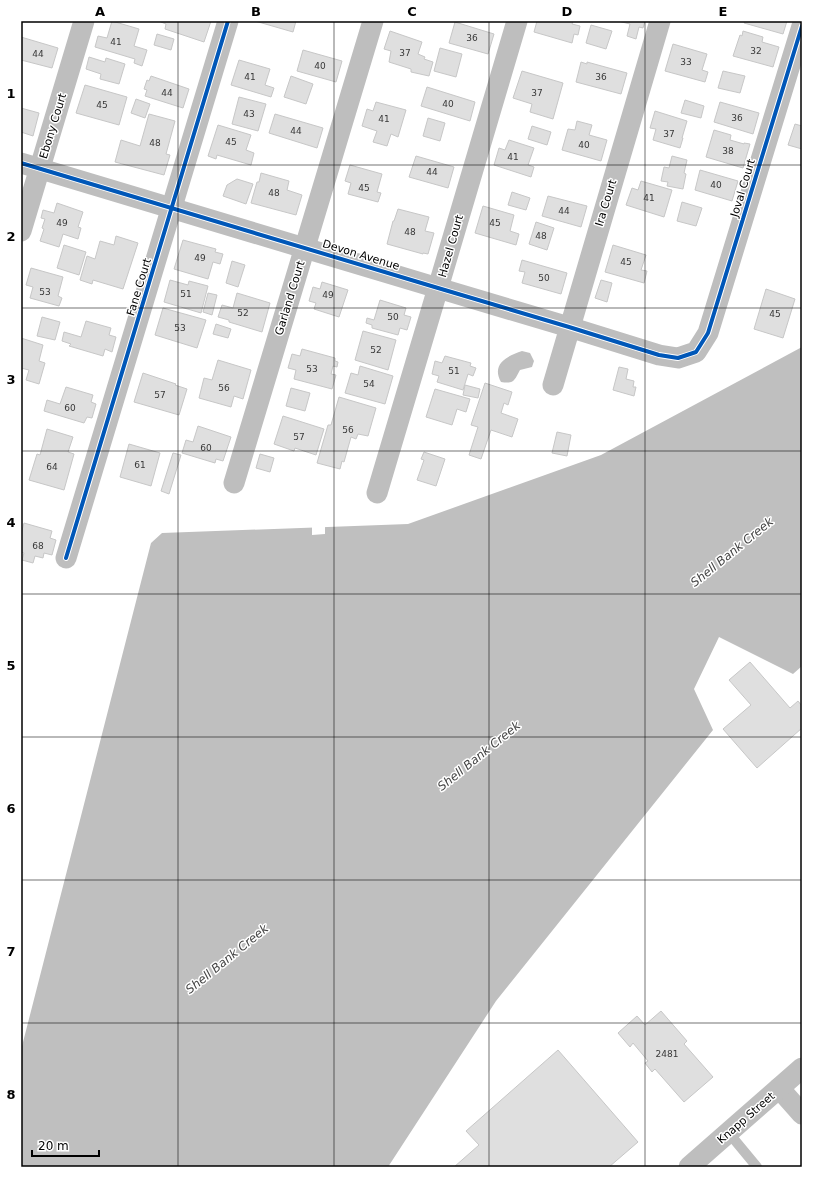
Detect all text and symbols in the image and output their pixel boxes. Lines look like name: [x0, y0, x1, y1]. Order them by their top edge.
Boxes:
text: A: [95, 4, 105, 19]
text: B: [251, 4, 261, 19]
text: C: [407, 4, 417, 19]
text: D: [562, 4, 573, 19]
text: E: [719, 4, 727, 19]
house number: 36: [466, 33, 478, 43]
house number: 41: [110, 37, 122, 47]
house number: 32: [750, 46, 762, 56]
house number: 37: [399, 48, 411, 58]
house number: 44: [32, 49, 44, 59]
house number: 33: [680, 57, 692, 67]
house number: 40: [314, 61, 326, 71]
house number: 41: [244, 72, 256, 82]
house number: 36: [595, 72, 607, 82]
text: 1: [6, 86, 16, 101]
house number: 44: [161, 88, 173, 98]
house number: 37: [531, 88, 543, 98]
street label: Ebony Court: [37, 91, 69, 160]
house number: 40: [442, 99, 454, 109]
house number: 45: [96, 100, 108, 110]
house number: 43: [243, 109, 255, 119]
house number: 36: [731, 113, 743, 123]
house number: 41: [378, 114, 390, 124]
house number: 44: [290, 126, 302, 136]
house number: 37: [663, 129, 675, 139]
house number: 45: [225, 137, 237, 147]
house number: 48: [149, 138, 161, 148]
house number: 40: [578, 140, 590, 150]
house number: 38: [722, 146, 734, 156]
house number: 41: [507, 152, 519, 162]
street label: Joval Court: [728, 157, 758, 220]
house number: 44: [426, 167, 438, 177]
street label: Ira Court: [593, 177, 619, 228]
house number: 40: [710, 180, 722, 190]
house number: 45: [358, 183, 370, 193]
house number: 48: [268, 188, 280, 198]
house number: 41: [643, 193, 655, 203]
house number: 44: [558, 206, 570, 216]
street label: Hazel Court: [436, 213, 466, 279]
house number: 49: [56, 218, 68, 228]
house number: 45: [489, 218, 501, 228]
house number: 48: [404, 227, 416, 237]
text: 2: [6, 229, 16, 244]
house number: 48: [535, 231, 547, 241]
street label: Devon Avenue: [321, 237, 401, 273]
house number: 49: [194, 253, 206, 263]
street label: Fane Court: [124, 256, 154, 317]
house number: 45: [620, 257, 632, 267]
street label: Garland Court: [272, 259, 308, 337]
house number: 50: [538, 273, 550, 283]
house number: 53: [39, 287, 51, 297]
house number: 51: [180, 289, 192, 299]
house number: 49: [322, 290, 334, 300]
house number: 52: [237, 308, 249, 318]
house number: 45: [769, 309, 781, 319]
house number: 50: [387, 312, 399, 322]
house number: 53: [174, 323, 186, 333]
house number: 52: [370, 345, 382, 355]
house number: 53: [306, 364, 318, 374]
house number: 51: [448, 366, 460, 376]
text: 3: [6, 372, 16, 387]
house number: 54: [363, 379, 375, 389]
house number: 56: [218, 383, 230, 393]
house number: 57: [154, 390, 166, 400]
house number: 60: [64, 403, 76, 413]
house number: 56: [342, 425, 354, 435]
house number: 57: [293, 432, 305, 442]
house number: 60: [200, 443, 212, 453]
house number: 61: [134, 460, 146, 470]
house number: 64: [46, 462, 58, 472]
water label: Shell Bank Creek: [688, 514, 777, 590]
text: 4: [6, 515, 16, 530]
house number: 68: [32, 541, 44, 551]
text: 5: [6, 658, 16, 673]
water label: Shell Bank Creek: [435, 718, 524, 794]
text: 6: [6, 801, 16, 816]
water label: Shell Bank Creek: [183, 921, 272, 997]
text: 7: [6, 944, 16, 959]
house number: 2481: [656, 1049, 678, 1059]
text: 8: [6, 1087, 16, 1102]
street label: Knapp Street: [715, 1089, 778, 1146]
scale bar: [32, 1132, 99, 1158]
text: 20 m: [38, 1139, 69, 1153]

